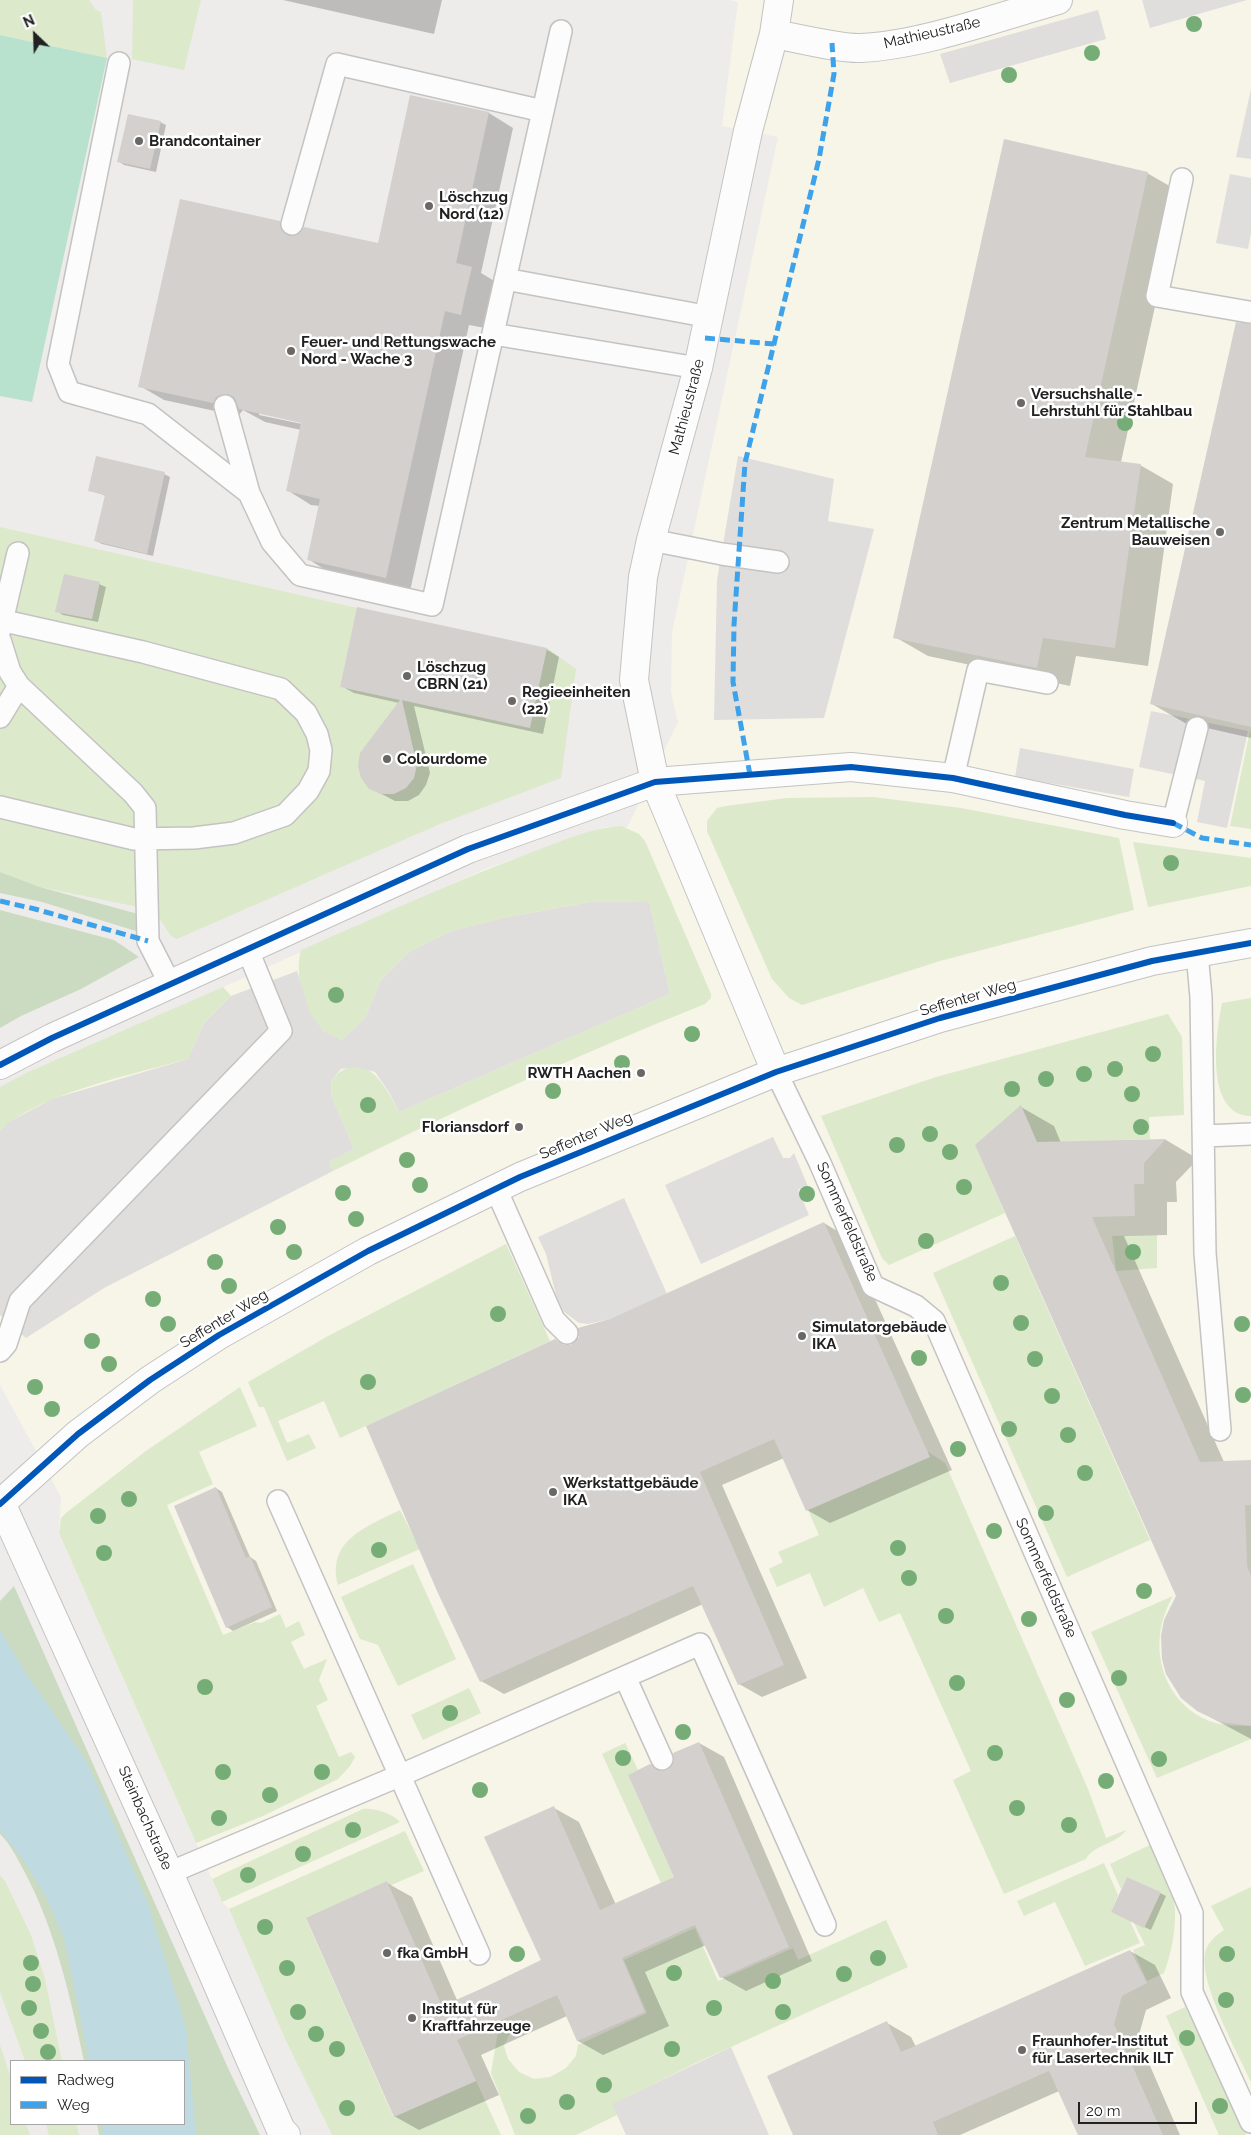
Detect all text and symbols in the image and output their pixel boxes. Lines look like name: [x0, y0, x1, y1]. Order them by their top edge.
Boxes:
north arrow: [10, 10, 60, 60]
text: N: [21, 12, 37, 31]
street label: Mathieustraße: [882, 13, 982, 53]
place label: Brandcontainer: [149, 132, 261, 150]
marker: Brandcontainer: [133, 135, 145, 147]
place label: Löschzug Nord (12): [439, 188, 508, 223]
marker: Löschzug Nord (12): [423, 200, 435, 212]
place label: Feuer- und Rettungswache Nord - Wache 3: [301, 333, 496, 368]
marker: Feuer- und Rettungswache Nord - Wache 3: [285, 345, 297, 357]
street label: Mathieustraße: [666, 357, 708, 457]
place label: Versuchshalle - Lehrstuhl für Stahlbau: [1031, 385, 1192, 420]
marker: Versuchshalle - Lehrstuhl für Stahlbau: [1015, 397, 1027, 409]
place label: Zentrum Metallische Bauweisen: [1061, 514, 1210, 549]
marker: Zentrum Metallische Bauweisen: [1214, 526, 1226, 538]
place label: Löschzug CBRN (21): [417, 658, 488, 693]
marker: Löschzug CBRN (21): [401, 670, 413, 682]
place label: Regieeinheiten (22): [522, 683, 630, 718]
marker: Regieeinheiten (22): [506, 695, 518, 707]
place label: Colourdome: [397, 750, 487, 768]
marker: Colourdome: [381, 753, 393, 765]
street label: Seffenter Weg: [918, 976, 1018, 1020]
place label: RWTH Aachen: [527, 1064, 631, 1082]
marker: RWTH Aachen: [635, 1067, 647, 1079]
street label: Seffenter Weg: [537, 1108, 635, 1164]
place label: Floriansdorf: [422, 1118, 509, 1136]
marker: Floriansdorf: [513, 1121, 525, 1133]
street label: Sommerfeldstraße: [812, 1159, 882, 1285]
street label: Seffenter Weg: [177, 1286, 271, 1352]
place label: Simulatorgebäude IKA: [812, 1318, 947, 1353]
marker: Simulatorgebäude IKA: [796, 1330, 808, 1342]
place label: Werkstattgebäude IKA: [563, 1474, 698, 1509]
marker: Werkstattgebäude IKA: [547, 1486, 559, 1498]
street label: Sommerfeldstraße: [1011, 1515, 1081, 1641]
street label: Steinbachstraße: [114, 1763, 176, 1873]
place label: fka GmbH: [397, 1944, 468, 1962]
marker: fka GmbH: [381, 1947, 393, 1959]
place label: Institut für Kraftfahrzeuge: [422, 2000, 531, 2035]
marker: Institut für Kraftfahrzeuge: [406, 2012, 418, 2024]
place label: Fraunhofer-Institut für Lasertechnik ILT: [1032, 2032, 1174, 2067]
marker: Fraunhofer-Institut für Lasertechnik ILT: [1016, 2044, 1028, 2056]
legend: [10, 2060, 185, 2125]
text: Radweg: [57, 2071, 114, 2089]
scale bar: [1081, 2092, 1200, 2124]
text: Weg: [57, 2096, 90, 2114]
text: 20 m: [1086, 2102, 1121, 2120]

